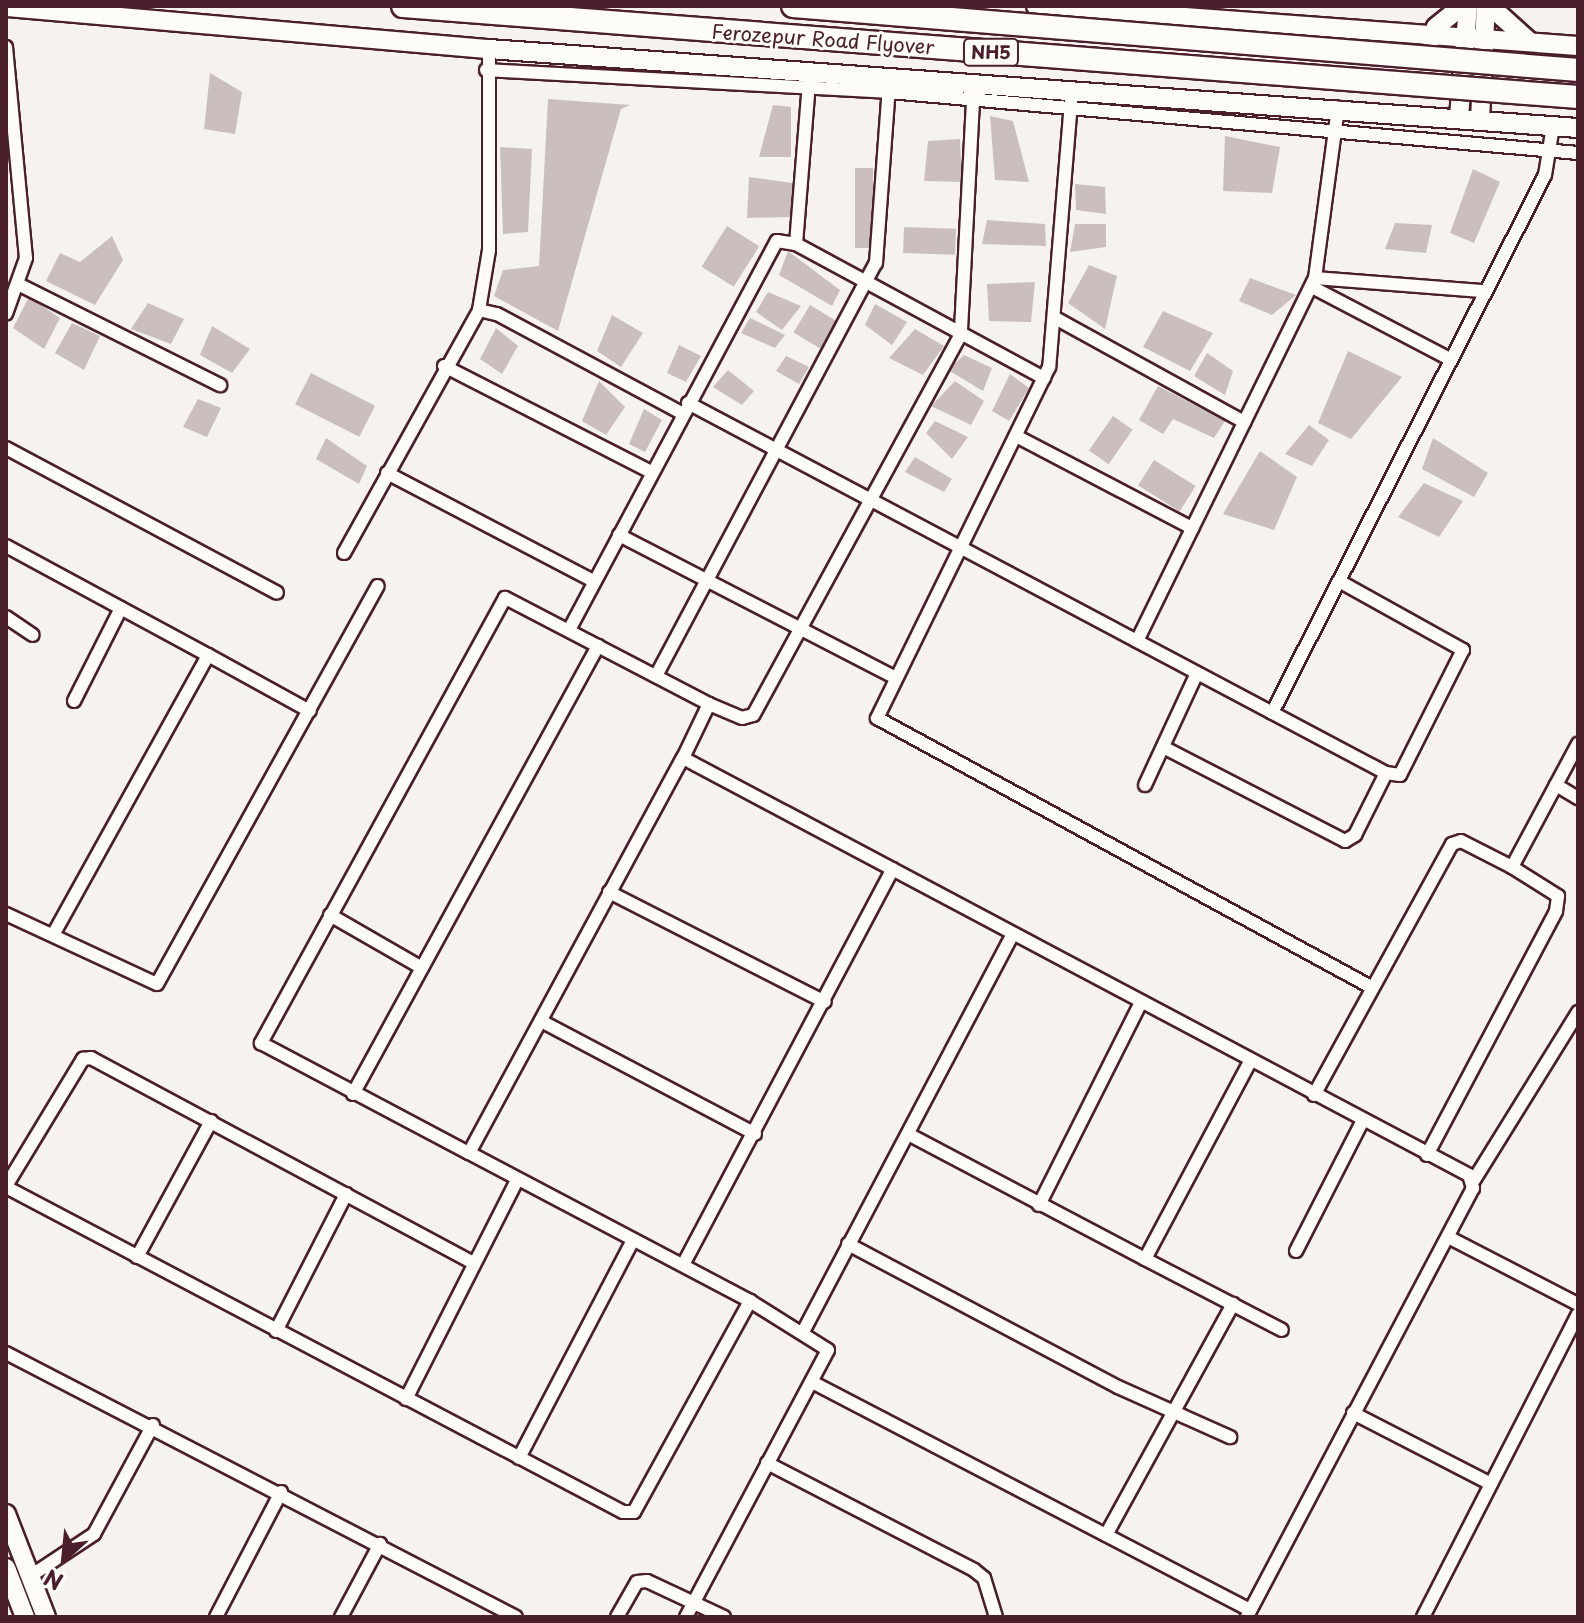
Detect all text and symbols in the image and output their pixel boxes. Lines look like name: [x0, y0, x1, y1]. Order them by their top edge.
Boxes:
street label: Ferozepur Road Flyover: [710, 19, 936, 59]
road number: NH5: [961, 38, 1021, 66]
north arrow: [24, 1519, 104, 1599]
text: N: [38, 1562, 68, 1599]

